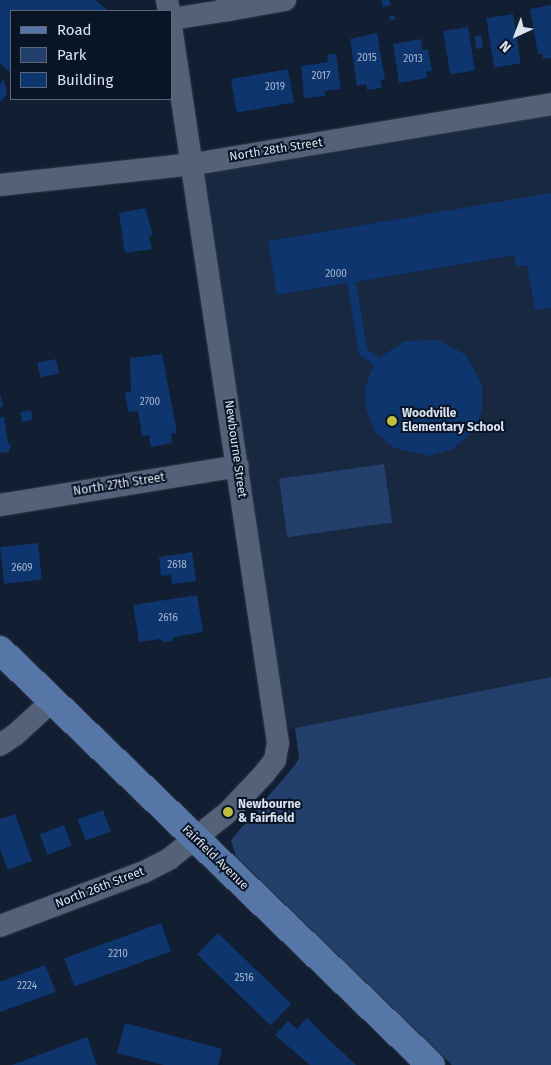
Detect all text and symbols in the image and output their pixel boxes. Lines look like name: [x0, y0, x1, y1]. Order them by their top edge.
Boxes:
legend: [10, 10, 172, 100]
north arrow: [491, 10, 541, 60]
text: Road: [57, 21, 92, 39]
text: N: [496, 37, 515, 56]
text: Park: [57, 46, 87, 64]
house number: 2015: [357, 53, 377, 65]
house number: 2013: [403, 54, 423, 66]
text: Building: [57, 71, 113, 89]
house number: 2017: [311, 71, 331, 83]
house number: 2019: [265, 82, 285, 94]
street label: North 28th Street: [228, 136, 324, 164]
house number: 2000: [325, 269, 347, 281]
house number: 2700: [140, 397, 160, 409]
street label: Newbourne Street: [221, 399, 249, 499]
place label: Woodville Elementary School: [402, 407, 504, 435]
marker: Woodville Elementary School: [386, 415, 398, 427]
street label: North 27th Street: [72, 471, 166, 499]
house number: 2618: [167, 560, 187, 572]
house number: 2609: [11, 563, 33, 575]
house number: 2616: [158, 613, 178, 625]
place label: Newbourne & Fairfield: [238, 798, 301, 826]
marker: Newbourne & Fairfield: [222, 806, 234, 818]
street label: Fairfield Avenue: [179, 823, 251, 893]
street label: North 26th Street: [54, 864, 146, 912]
house number: 2210: [108, 949, 128, 961]
house number: 2516: [234, 973, 254, 985]
house number: 2224: [17, 981, 37, 993]

